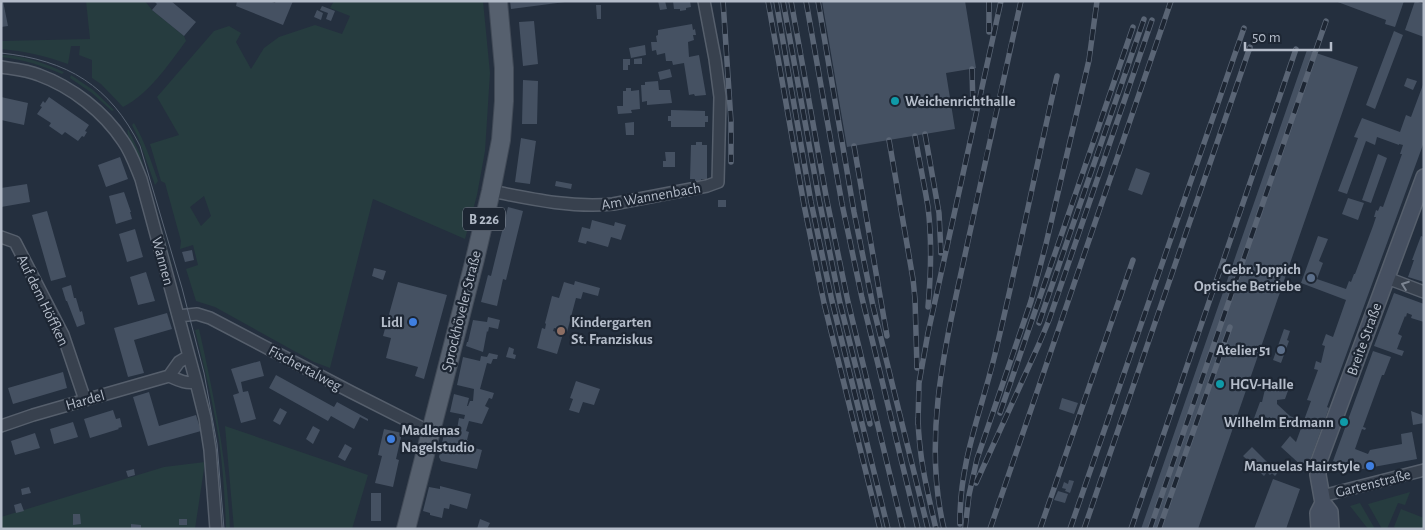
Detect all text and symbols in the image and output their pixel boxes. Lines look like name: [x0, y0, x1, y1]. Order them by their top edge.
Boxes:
scale bar: [1245, 20, 1331, 52]
text: 50 m: [1252, 30, 1281, 45]
place label: Weichenrichthalle: [905, 94, 1016, 109]
marker: Weichenrichthalle: [889, 95, 901, 107]
street label: Am Wannenbach: [600, 180, 702, 213]
road number: B 226: [463, 208, 505, 230]
street label: Wannen: [149, 235, 176, 287]
street label: Sprockhöveler Straße: [439, 249, 484, 373]
street label: Auf dem Höffken: [14, 252, 71, 348]
place label: Gebr. Joppich Optische Betriebe: [1194, 262, 1301, 294]
marker: Gebr. Joppich Optische Betriebe: [1305, 272, 1317, 284]
one-way arrow: [1401, 281, 1410, 291]
street label: Breite Straße: [1344, 301, 1385, 377]
place label: Lidl: [381, 315, 403, 330]
place label: Kindergarten St. Franziskus: [571, 315, 653, 347]
marker: Lidl: [407, 316, 419, 328]
marker: Kindergarten St. Franziskus: [555, 325, 567, 337]
street label: Fischertalweg: [266, 343, 344, 394]
place label: Atelier 51: [1216, 343, 1271, 358]
marker: Atelier 51: [1275, 344, 1287, 356]
place label: HGV-Halle: [1230, 377, 1294, 392]
marker: HGV-Halle: [1214, 378, 1226, 390]
street label: Hardel: [64, 388, 106, 413]
place label: Wilhelm Erdmann: [1224, 415, 1334, 430]
marker: Wilhelm Erdmann: [1338, 416, 1350, 428]
place label: Madlenas Nagelstudio: [401, 423, 475, 455]
marker: Madlenas Nagelstudio: [385, 433, 397, 445]
place label: Manuelas Hairstyle: [1244, 459, 1360, 474]
marker: Manuelas Hairstyle: [1364, 460, 1376, 472]
street label: Gartenstraße: [1334, 467, 1412, 500]

